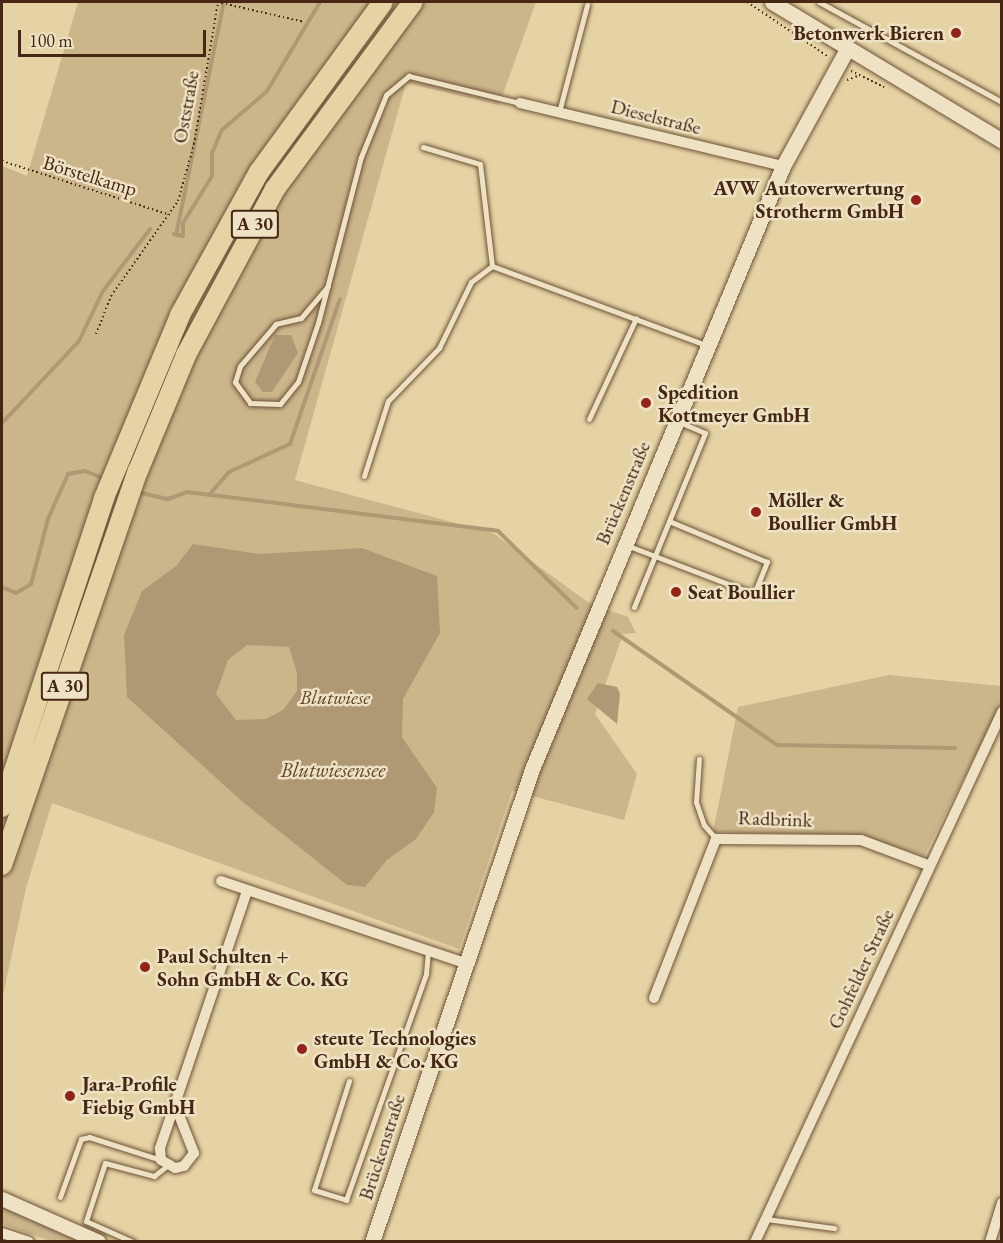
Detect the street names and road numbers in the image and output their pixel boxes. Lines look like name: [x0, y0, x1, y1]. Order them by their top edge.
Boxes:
street label: Oststraße: [168, 69, 204, 145]
street label: Dieselstraße: [608, 94, 704, 140]
street label: Börstelkamp: [40, 150, 140, 202]
road number: A 30: [230, 209, 280, 239]
street label: Brückenstraße: [590, 438, 656, 548]
road number: A 30: [40, 671, 90, 701]
street label: Radbrink: [738, 806, 812, 832]
street label: Gohfelder Straße: [823, 905, 899, 1033]
street label: Brückenstraße: [354, 1091, 410, 1203]

